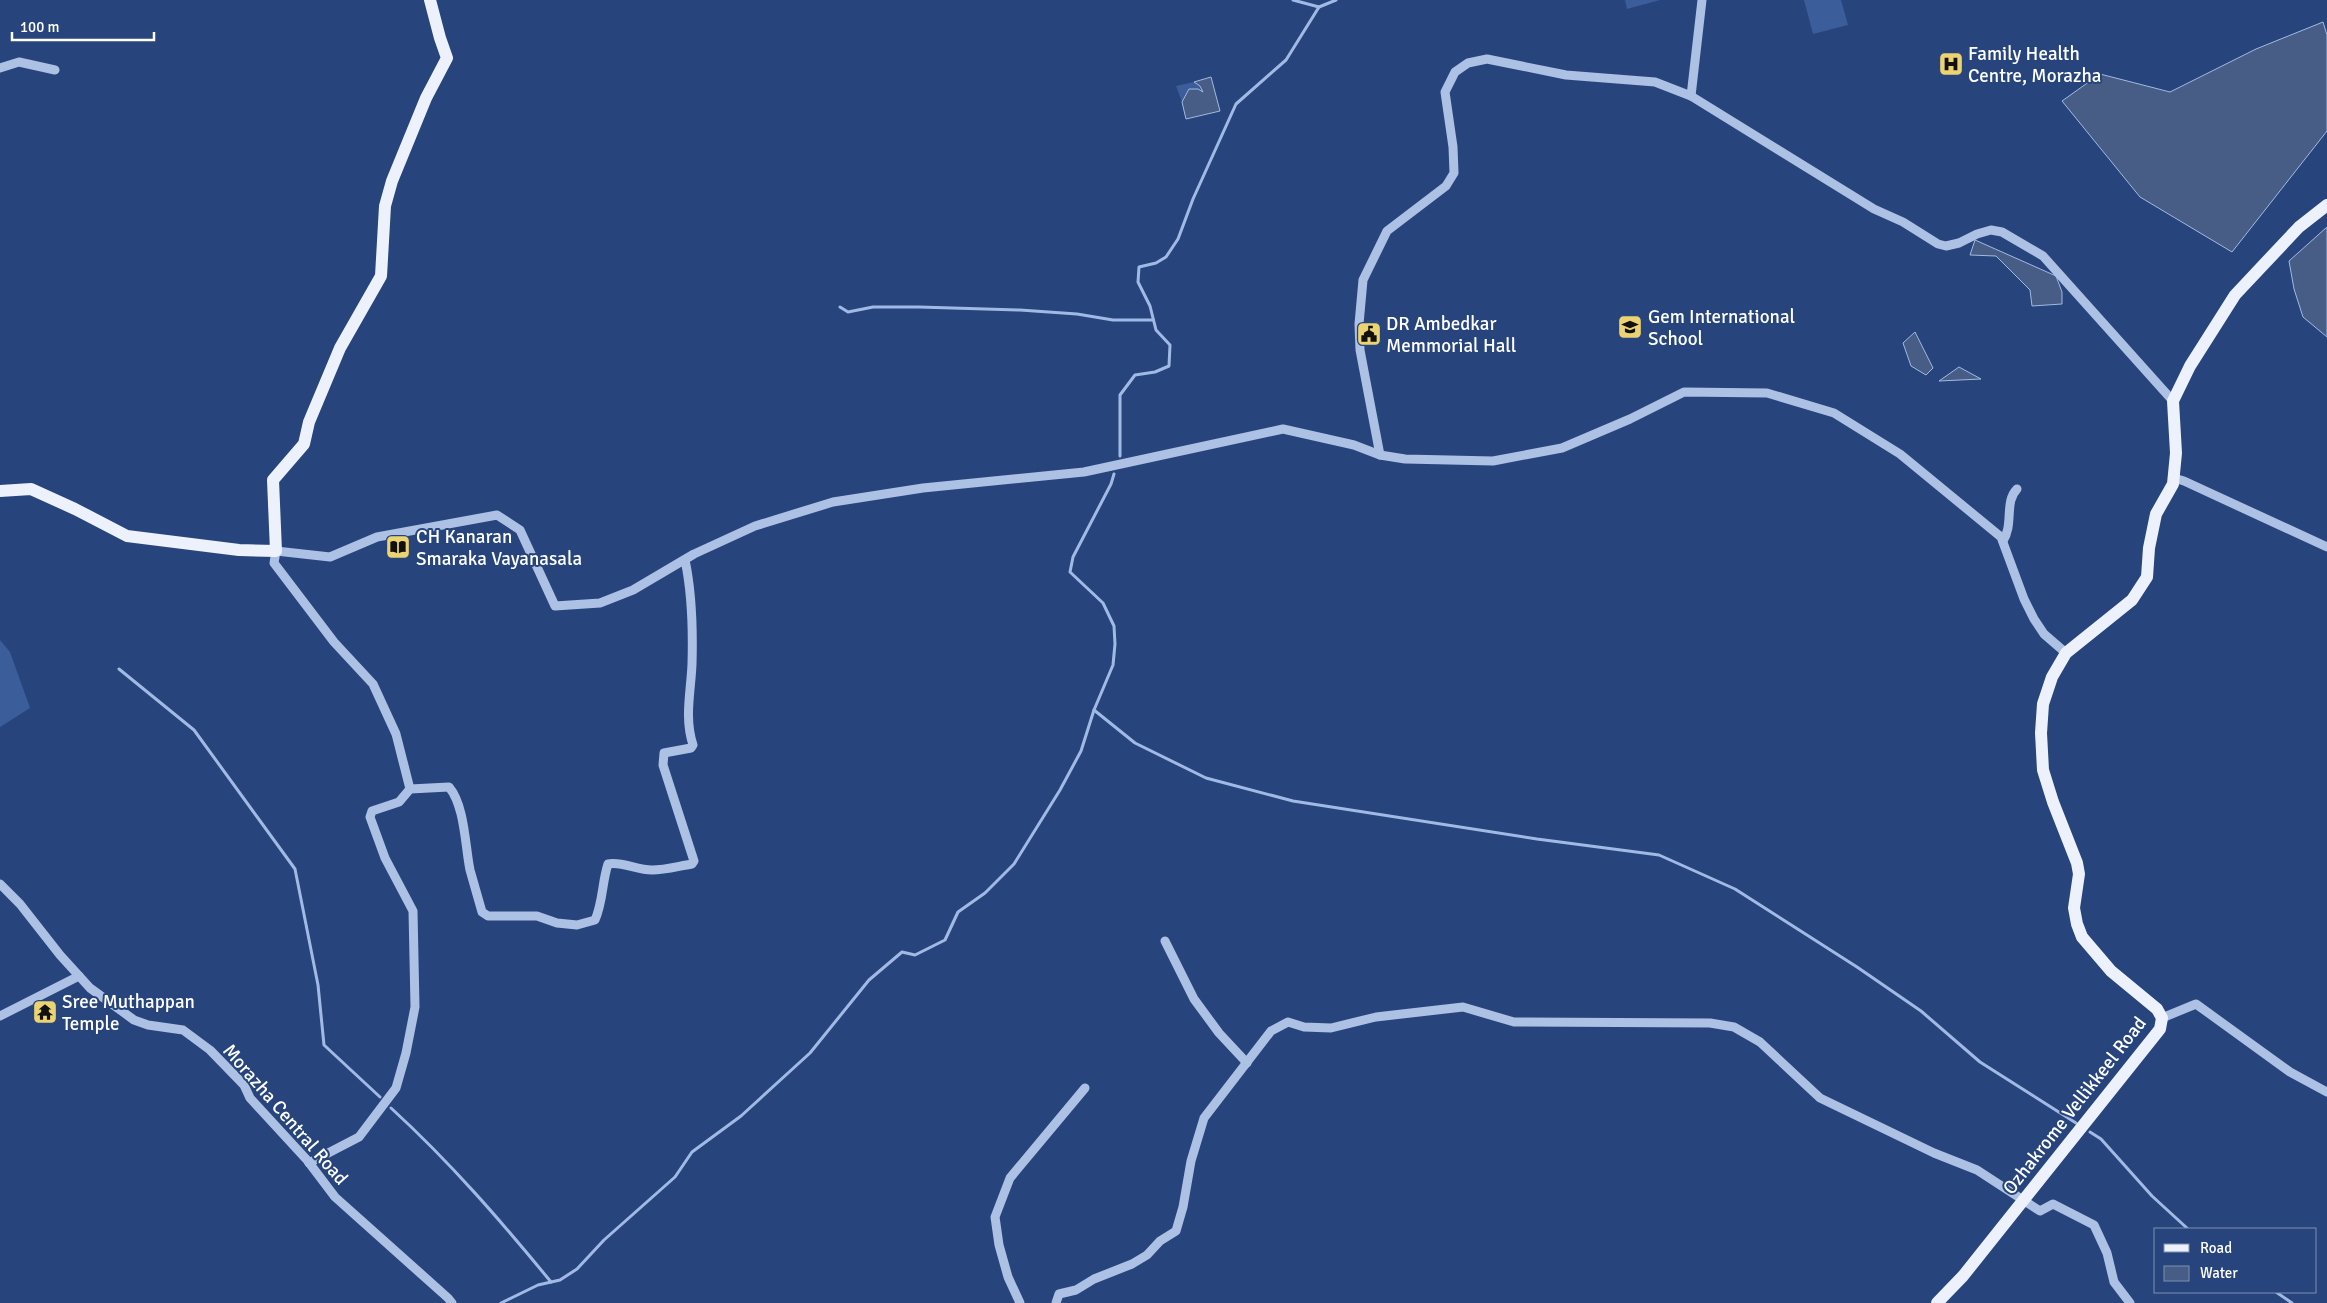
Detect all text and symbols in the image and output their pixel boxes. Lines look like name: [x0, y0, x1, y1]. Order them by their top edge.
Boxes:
scale bar: [12, 10, 155, 42]
text: 100 m: [20, 18, 60, 36]
place label: Family Health Centre, Morazha: [1968, 42, 2101, 88]
hospital icon: Family Health Centre, Morazha: [1938, 51, 1964, 77]
place label: Gem International School: [1648, 305, 1795, 351]
place label: DR Ambedkar Memmorial Hall: [1386, 312, 1516, 358]
school or university icon: Gem International School: [1617, 314, 1643, 340]
public building icon: DR Ambedkar Memmorial Hall: [1356, 321, 1382, 347]
place label: CH Kanaran Smaraka Vayanasala: [416, 525, 582, 571]
library icon: CH Kanaran Smaraka Vayanasala: [385, 534, 411, 560]
place label: Sree Muthappan Temple: [62, 990, 195, 1036]
temple icon: Sree Muthappan Temple: [32, 999, 58, 1025]
street label: Ozhakrome Vellikkeel Road: [1998, 1012, 2152, 1199]
street label: Morazha Central Road: [217, 1039, 353, 1190]
legend: [2154, 1228, 2317, 1293]
text: Road: [2200, 1239, 2232, 1257]
text: Water: [2200, 1264, 2238, 1282]

